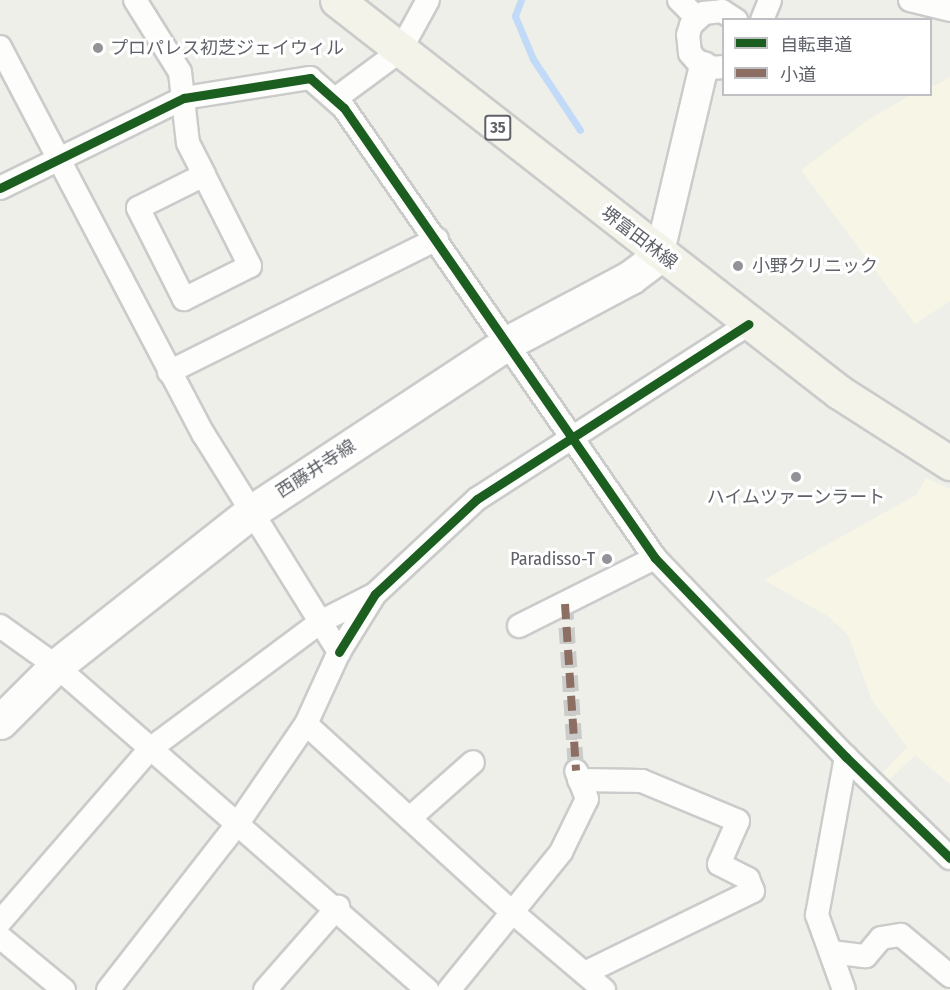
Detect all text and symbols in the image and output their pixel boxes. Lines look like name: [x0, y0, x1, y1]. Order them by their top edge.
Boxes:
legend: [722, 18, 932, 96]
text: 自転車道: [780, 34, 852, 56]
place label: プロパレス初芝ジェイウィル: [110, 37, 344, 59]
marker: プロパレス初芝ジェイウィル: [91, 41, 105, 55]
text: 小道: [780, 64, 816, 86]
road number: 35: [483, 115, 513, 141]
street label: 堺富田林線: [597, 202, 681, 274]
place label: 小野クリニック: [752, 255, 878, 277]
marker: 小野クリニック: [729, 257, 747, 275]
street label: 西藤井寺線: [272, 435, 360, 503]
marker: ハイムツァーンラート: [789, 470, 803, 484]
place label: ハイムツァーンラート: [706, 486, 886, 508]
place label: Paradisso-T: [510, 548, 595, 570]
marker: Paradisso-T: [600, 552, 614, 566]

